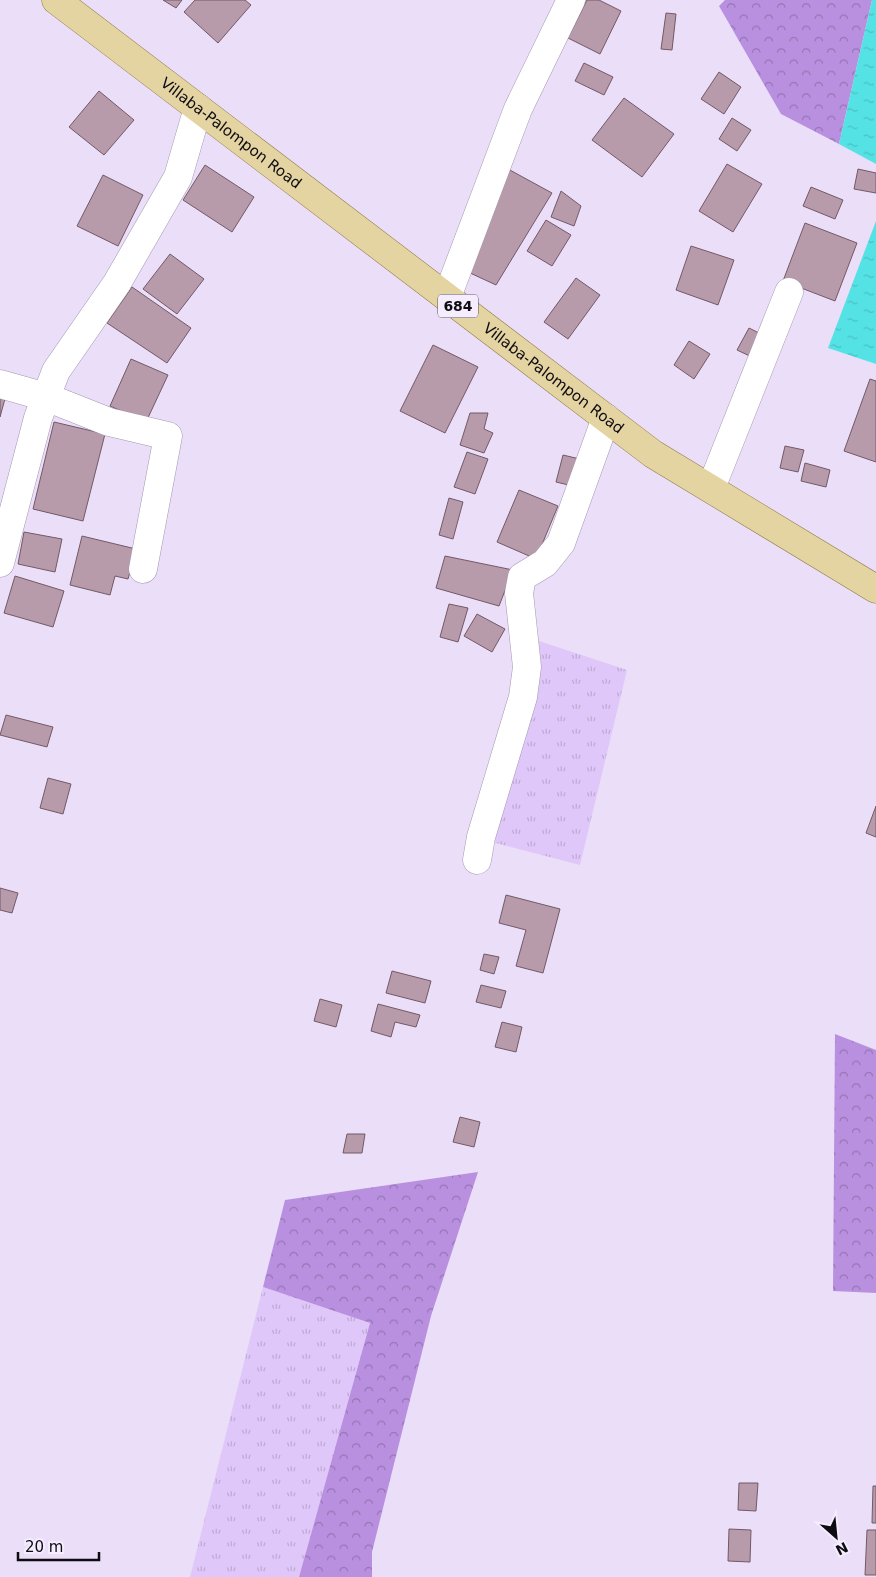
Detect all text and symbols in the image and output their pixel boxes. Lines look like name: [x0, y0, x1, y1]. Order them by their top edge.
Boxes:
street label: Villaba-Palompon Road: [157, 74, 305, 192]
road number: 684: [438, 294, 478, 318]
street label: Villaba-Palompon Road: [480, 319, 627, 438]
north arrow: [811, 1512, 861, 1562]
scale bar: [18, 1530, 99, 1562]
text: 20 m: [25, 1538, 63, 1556]
text: N: [833, 1539, 851, 1558]

